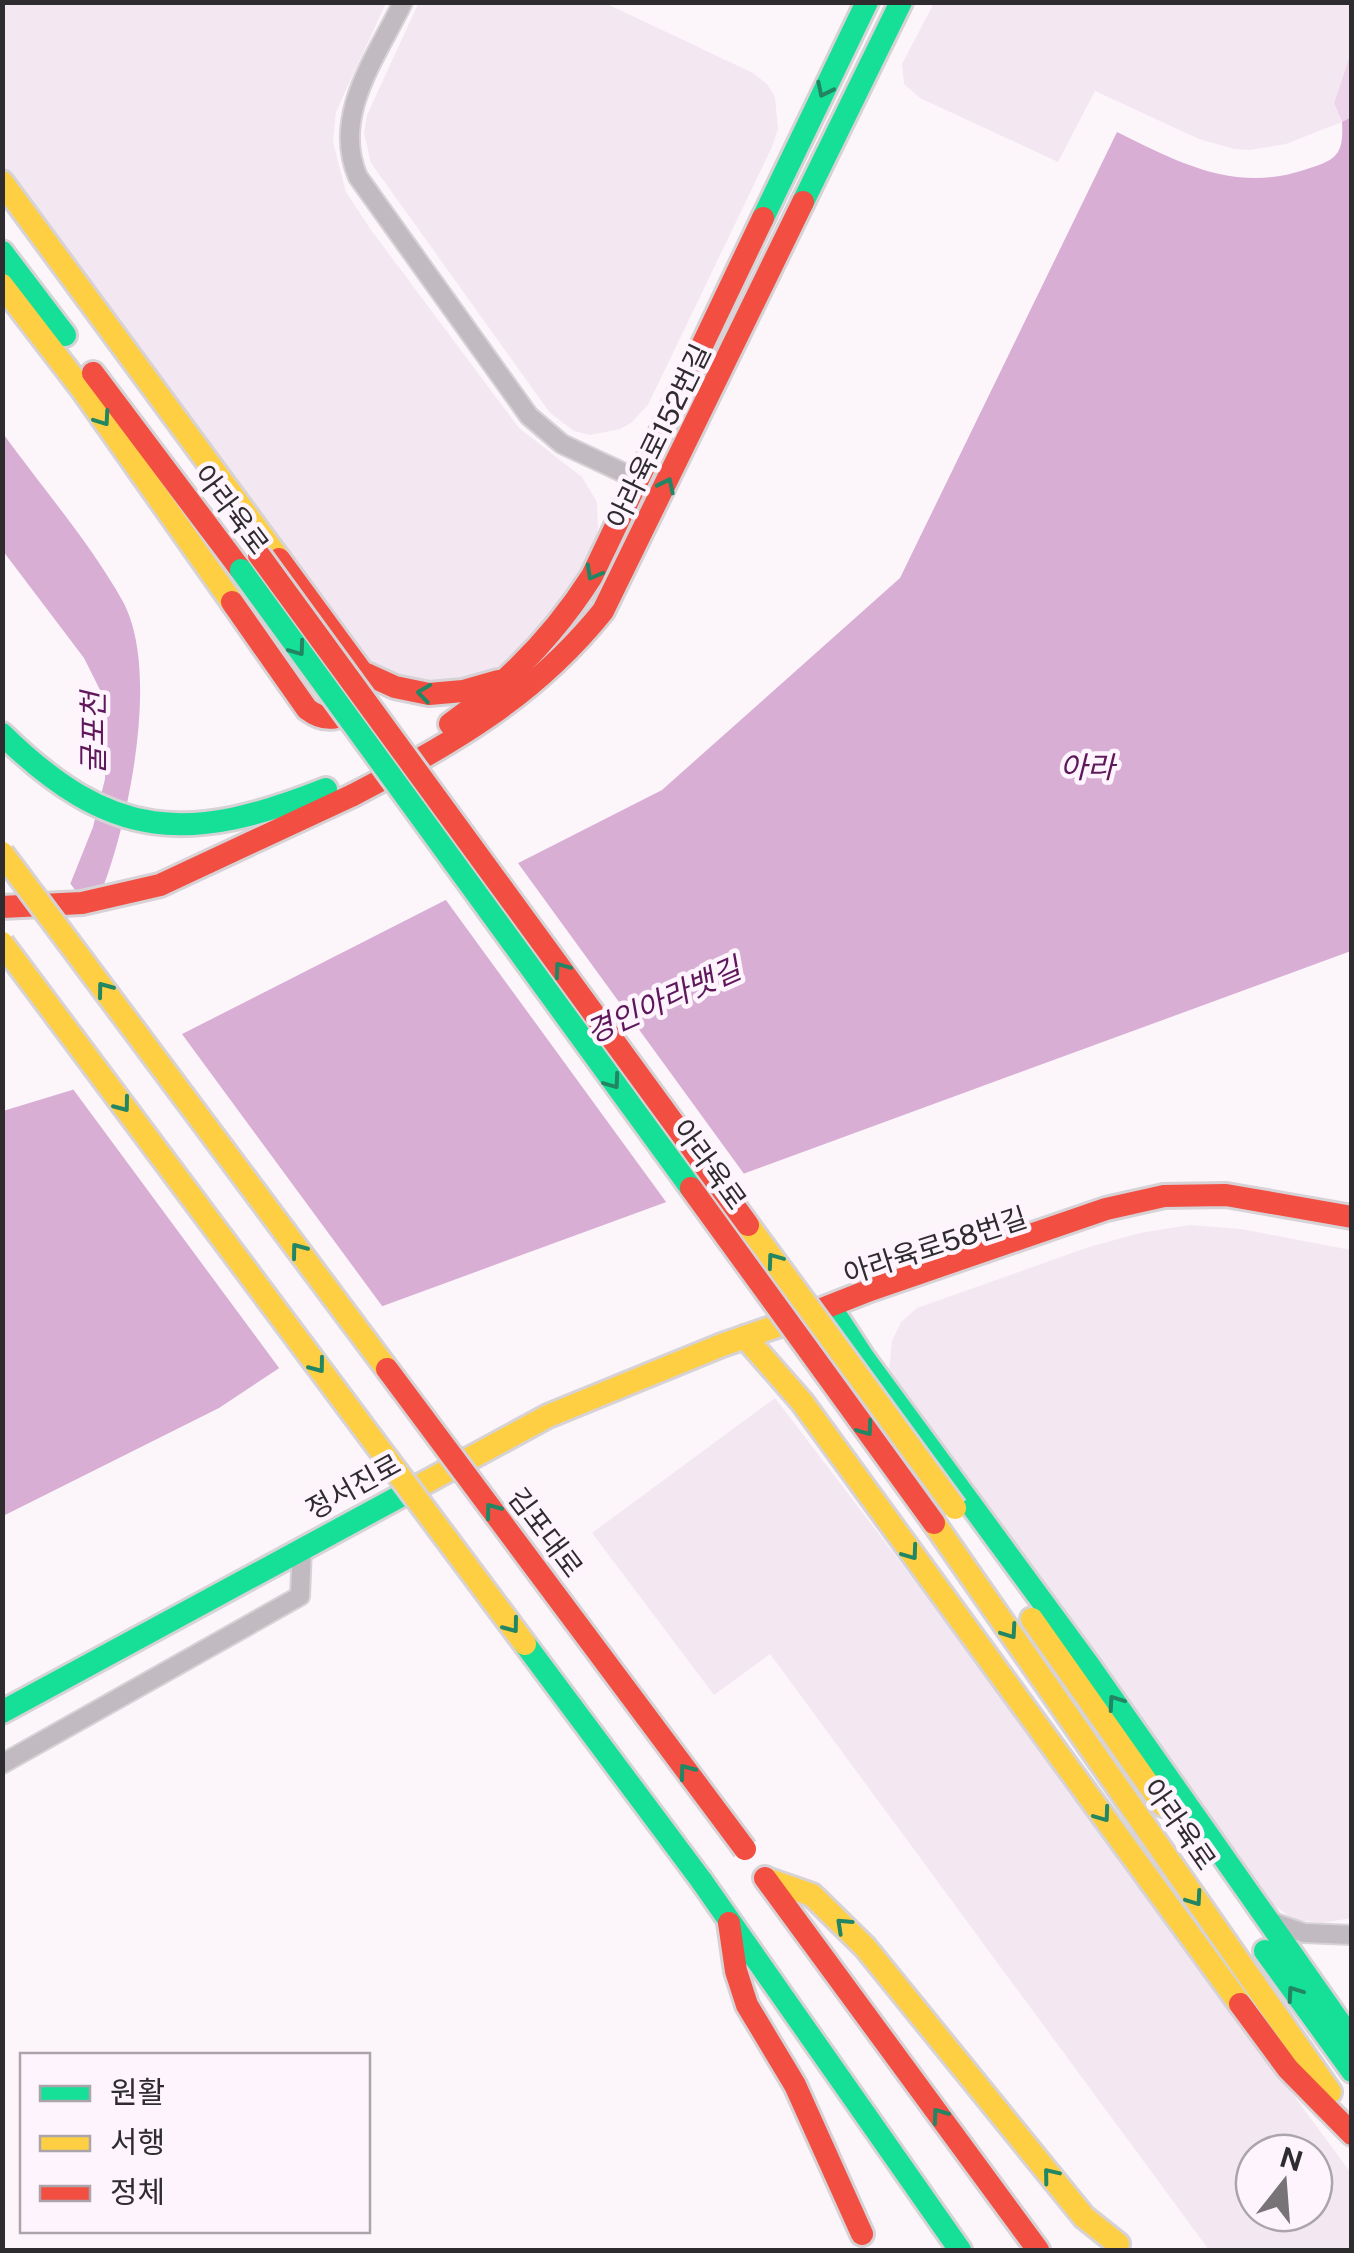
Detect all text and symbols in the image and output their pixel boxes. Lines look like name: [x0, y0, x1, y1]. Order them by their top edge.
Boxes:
one-way arrow: [816, 80, 836, 98]
street label: 아라육로152번길: [599, 339, 717, 533]
one-way arrow: [91, 407, 109, 426]
street label: 아라육로: [188, 458, 276, 560]
one-way arrow: [654, 477, 674, 495]
one-way arrow: [586, 562, 606, 580]
one-way arrow: [287, 638, 304, 656]
one-way arrow: [416, 683, 433, 704]
water label: 굴포천: [75, 688, 111, 774]
water label: 아라: [1059, 749, 1118, 785]
water label: 경인아라뱃길: [580, 949, 748, 1050]
one-way arrow: [556, 962, 573, 980]
one-way arrow: [99, 982, 116, 1000]
one-way arrow: [601, 1071, 619, 1089]
one-way arrow: [112, 1094, 129, 1112]
street label: 아라육로: [666, 1113, 754, 1215]
street label: 아라육로58번길: [839, 1200, 1031, 1290]
one-way arrow: [293, 1243, 310, 1261]
one-way arrow: [768, 1253, 785, 1271]
one-way arrow: [306, 1355, 323, 1373]
one-way arrow: [854, 1418, 872, 1437]
street label: 정서진로: [300, 1447, 406, 1525]
street label: 김포대로: [502, 1481, 590, 1583]
one-way arrow: [487, 1503, 504, 1521]
one-way arrow: [899, 1542, 917, 1560]
one-way arrow: [500, 1615, 517, 1633]
one-way arrow: [998, 1621, 1016, 1639]
one-way arrow: [1109, 1695, 1127, 1714]
one-way arrow: [681, 1764, 698, 1782]
street label: 아라육로: [1137, 1772, 1223, 1876]
one-way arrow: [1090, 1804, 1109, 1823]
one-way arrow: [1183, 1887, 1201, 1906]
one-way arrow: [836, 1919, 854, 1937]
one-way arrow: [1288, 1986, 1306, 2004]
legend: [20, 2053, 370, 2233]
text: 원활: [110, 2074, 165, 2110]
one-way arrow: [934, 2108, 951, 2126]
text: 서행: [110, 2124, 165, 2160]
north arrow: [1234, 2133, 1334, 2233]
text: N: [1276, 2140, 1307, 2178]
one-way arrow: [1044, 2168, 1062, 2186]
text: 정체: [110, 2174, 165, 2210]

